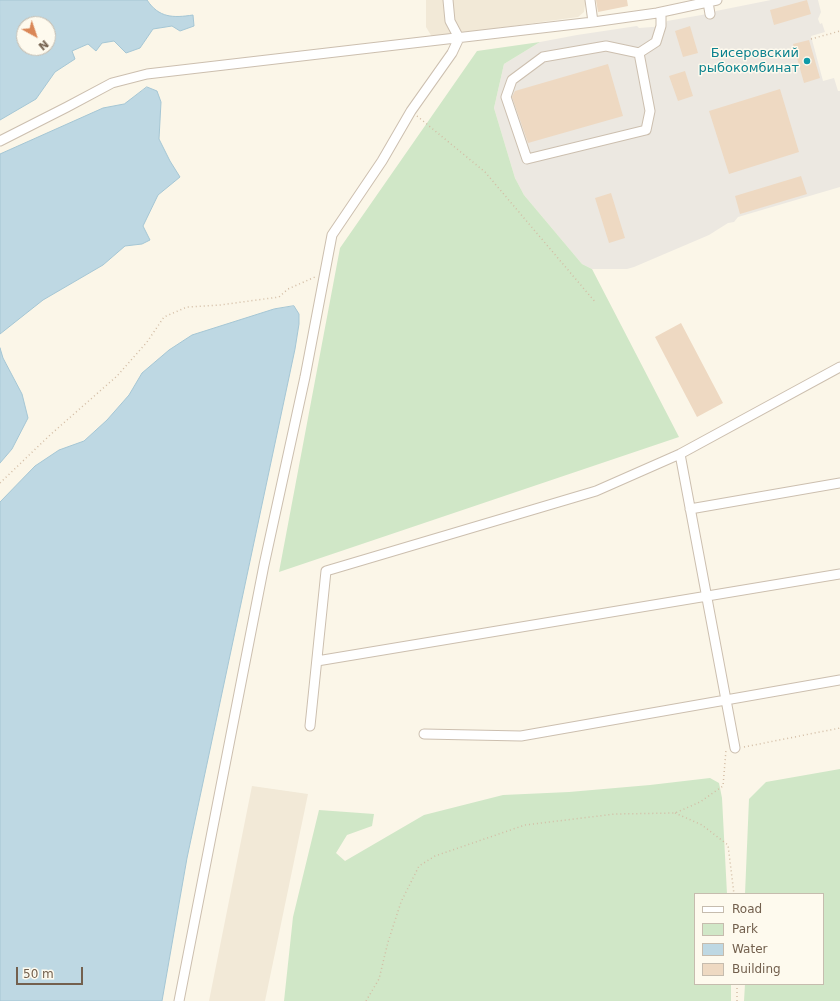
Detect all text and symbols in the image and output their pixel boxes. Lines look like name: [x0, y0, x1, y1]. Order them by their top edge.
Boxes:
north arrow: [16, 16, 56, 56]
text: N: [36, 37, 51, 53]
place label: Бисеровский рыбокомбинат: [698, 46, 799, 77]
marker: Бисеровский рыбокомбинат: [802, 56, 812, 66]
legend: [694, 893, 824, 985]
text: Road: [732, 902, 762, 916]
text: Park: [732, 922, 758, 936]
text: Water: [732, 942, 767, 956]
scale bar: [18, 959, 85, 985]
text: Building: [732, 962, 781, 976]
text: 50 m: [23, 967, 54, 981]

